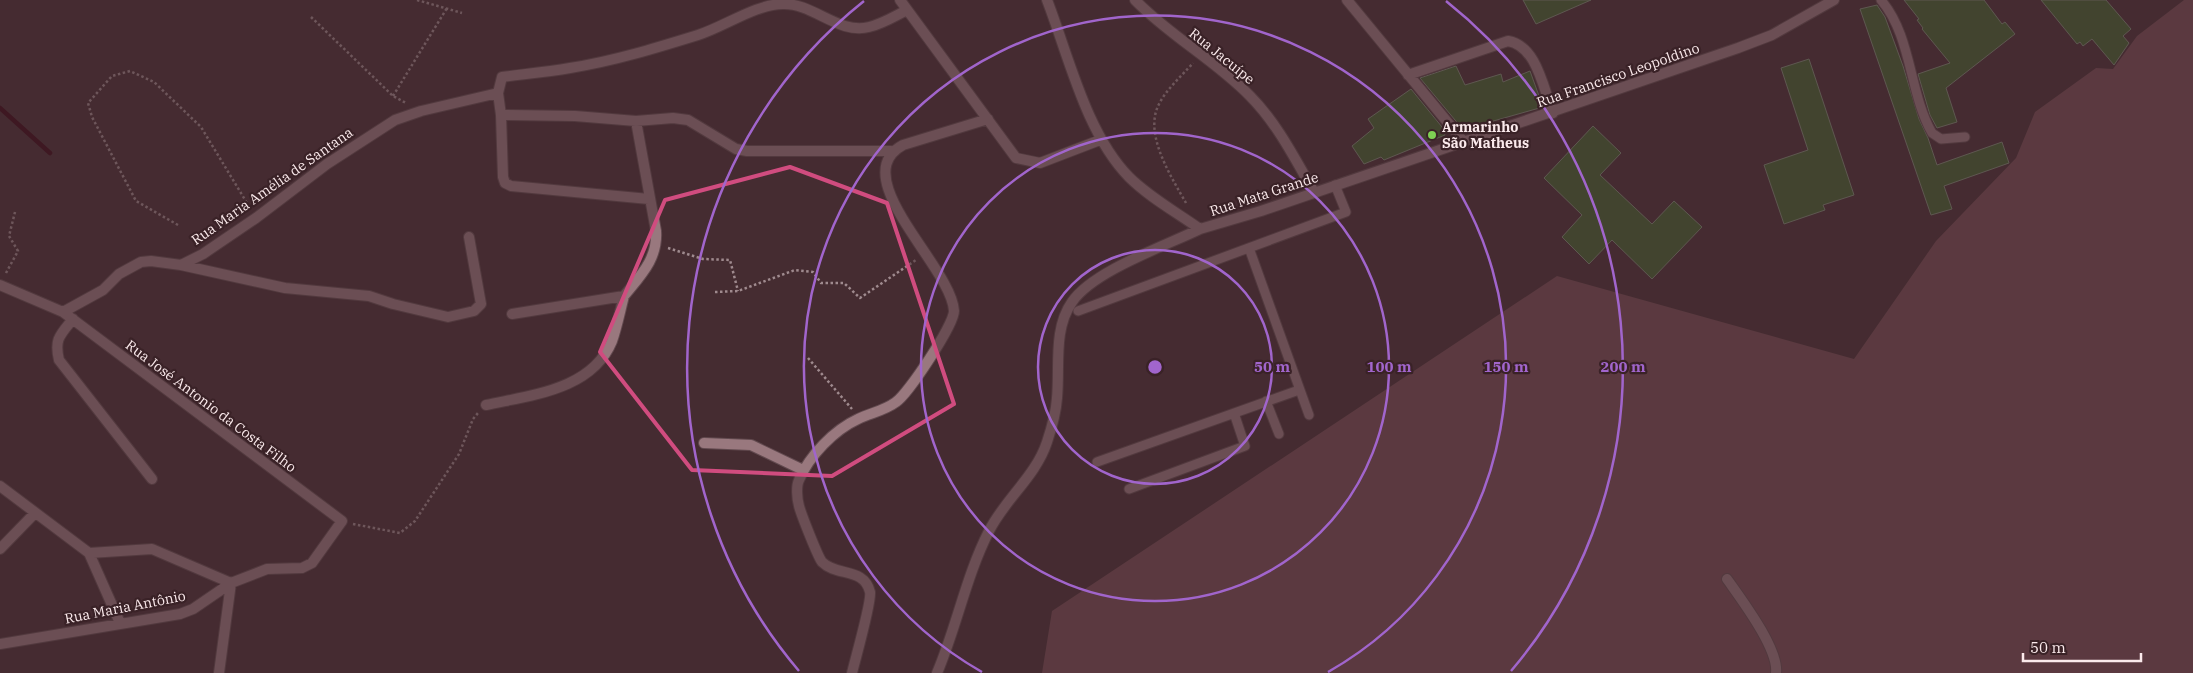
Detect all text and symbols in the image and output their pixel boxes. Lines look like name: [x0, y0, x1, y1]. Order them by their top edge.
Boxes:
street label: Rua Jacuípe: [1185, 24, 1259, 88]
street label: Rua Francisco Leopoldino: [1534, 39, 1702, 111]
place label: Armarinho São Matheus: [1442, 118, 1529, 152]
street label: Rua Maria Amélia de Santana: [188, 123, 357, 249]
marker: Armarinho São Matheus: [1426, 129, 1438, 141]
street label: Rua Mata Grande: [1207, 168, 1321, 220]
street label: Rua José Antonio da Costa Filho: [122, 336, 300, 476]
text: 50 m: [1254, 357, 1290, 376]
text: 100 m: [1366, 357, 1412, 376]
text: 150 m: [1483, 357, 1529, 376]
text: 200 m: [1600, 357, 1646, 376]
centre of rings: [1146, 358, 1164, 376]
street label: Rua Maria Antônio: [63, 586, 187, 628]
scale bar: [2023, 630, 2140, 662]
text: 50 m: [2030, 638, 2066, 657]

